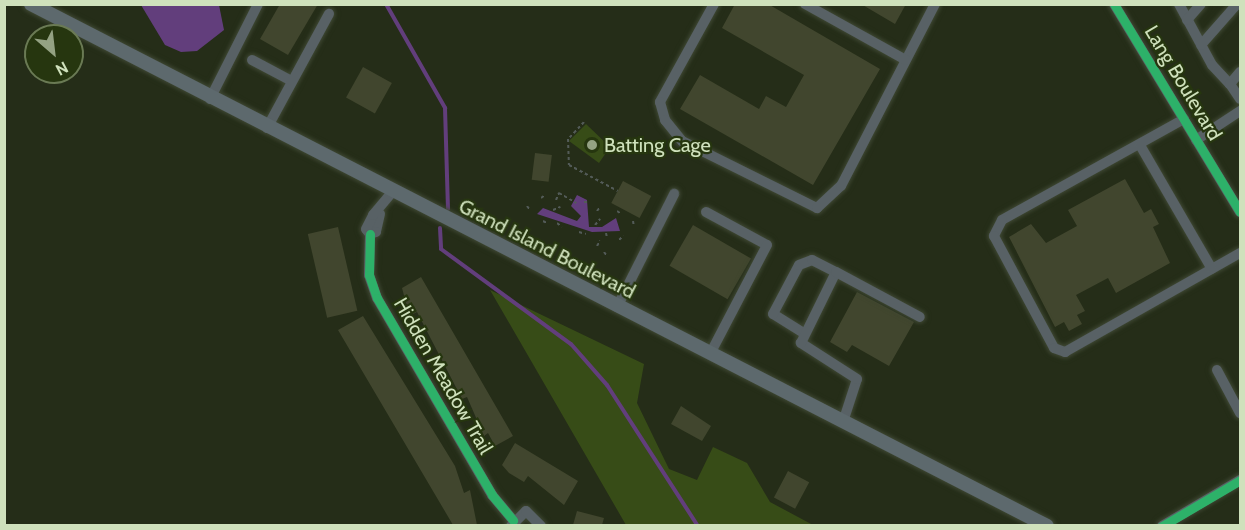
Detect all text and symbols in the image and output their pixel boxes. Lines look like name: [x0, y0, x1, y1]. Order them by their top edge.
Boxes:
street label: Lang Boulevard: [1139, 21, 1227, 145]
north arrow: [24, 24, 84, 84]
text: N: [52, 58, 71, 80]
place label: Batting Cage: [604, 133, 711, 157]
marker: Batting Cage: [585, 138, 599, 152]
street label: Grand Island Boulevard: [455, 194, 639, 304]
street label: Hidden Meadow Trail: [388, 293, 498, 459]

